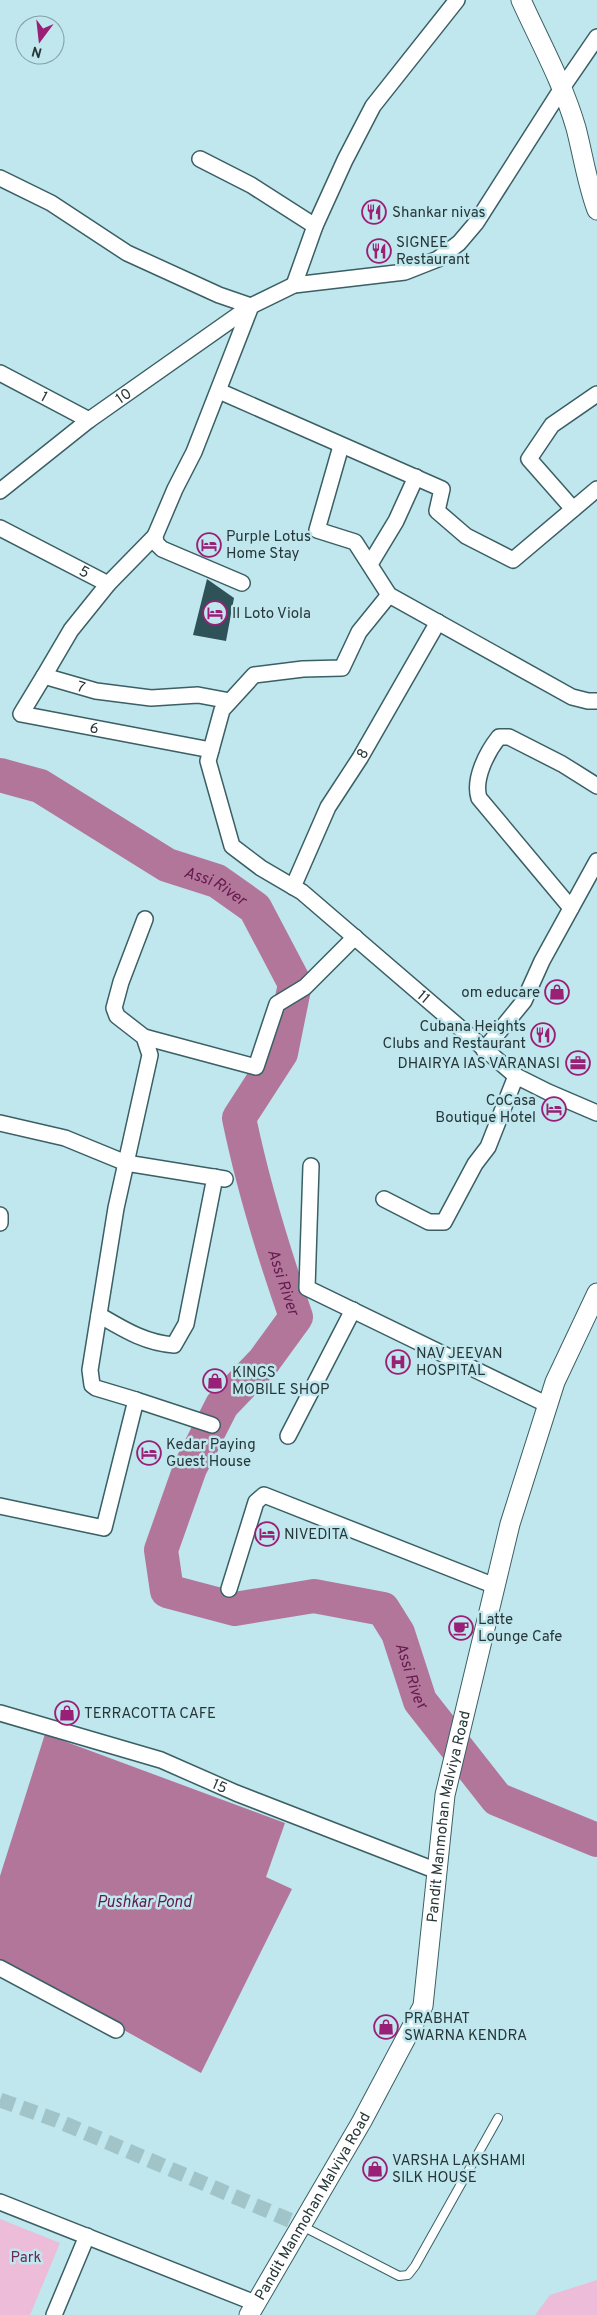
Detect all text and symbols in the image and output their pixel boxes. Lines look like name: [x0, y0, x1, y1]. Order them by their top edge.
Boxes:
north arrow: [15, 15, 65, 65]
text: N: [30, 42, 44, 61]
restaurant icon: Shankar nivas: [361, 199, 387, 225]
place label: Shankar nivas: [392, 204, 486, 223]
place label: SIGNEE Restaurant: [396, 234, 470, 270]
restaurant icon: SIGNEE Restaurant: [366, 238, 392, 264]
street label: 10: [113, 385, 136, 409]
street label: 1: [37, 388, 50, 407]
place label: Purple Lotus Home Stay: [226, 528, 311, 564]
hotel icon: Purple Lotus Home Stay: [196, 532, 222, 558]
street label: 5: [75, 562, 92, 584]
hotel icon: Il Loto Viola: [202, 600, 228, 626]
place label: Il Loto Viola: [232, 605, 311, 624]
street label: 7: [74, 678, 87, 698]
street label: 6: [88, 719, 100, 740]
street label: 8: [353, 746, 374, 763]
water label: Assi River: [181, 863, 252, 912]
shop icon: om educare: [544, 979, 570, 1005]
place label: om educare: [461, 984, 540, 1003]
street label: 11: [412, 987, 433, 1009]
place label: Cubana Heights Clubs and Restaurant: [382, 1018, 526, 1054]
restaurant icon: Cubana Heights Clubs and Restaurant: [530, 1022, 556, 1048]
office icon: DHAIRYA IAS VARANASI: [565, 1050, 591, 1076]
place label: DHAIRYA IAS VARANASI: [397, 1055, 560, 1074]
place label: CoCasa Boutique Hotel: [435, 1092, 536, 1128]
hotel icon: CoCasa Boutique Hotel: [541, 1096, 567, 1122]
water label: Assi River: [262, 1247, 303, 1320]
place label: NAV JEEVAN HOSPITAL: [416, 1345, 503, 1381]
hospital icon: NAV JEEVAN HOSPITAL: [385, 1349, 411, 1375]
place label: KINGS MOBILE SHOP: [232, 1364, 330, 1400]
shop icon: KINGS MOBILE SHOP: [202, 1368, 228, 1394]
place label: Kedar Paying Guest House: [166, 1436, 256, 1472]
hotel icon: Kedar Paying Guest House: [136, 1440, 162, 1466]
hotel icon: NIVEDITA: [254, 1521, 280, 1547]
place label: NIVEDITA: [284, 1526, 349, 1545]
place label: Latte Lounge Cafe: [478, 1611, 562, 1647]
cafe icon: Latte Lounge Cafe: [448, 1615, 474, 1641]
water label: Assi River: [390, 1641, 432, 1716]
shop icon: TERRACOTTA CAFE: [54, 1700, 80, 1726]
place label: TERRACOTTA CAFE: [84, 1705, 216, 1724]
street label: Pandit Manmohan Malviya Road: [424, 1709, 476, 1924]
street label: 15: [209, 1776, 230, 1799]
water label: Pushkar Pond: [97, 1893, 193, 1913]
place label: PRABHAT SWARNA KENDRA: [404, 2010, 527, 2046]
shop icon: PRABHAT SWARNA KENDRA: [373, 2014, 399, 2040]
street label: Pandit Manmohan Malviya Road: [252, 2110, 376, 2304]
place label: VARSHA LAKSHAMI SILK HOUSE: [392, 2152, 526, 2188]
shop icon: VARSHA LAKSHAMI SILK HOUSE: [362, 2156, 388, 2182]
park label: Park: [11, 2249, 42, 2268]

